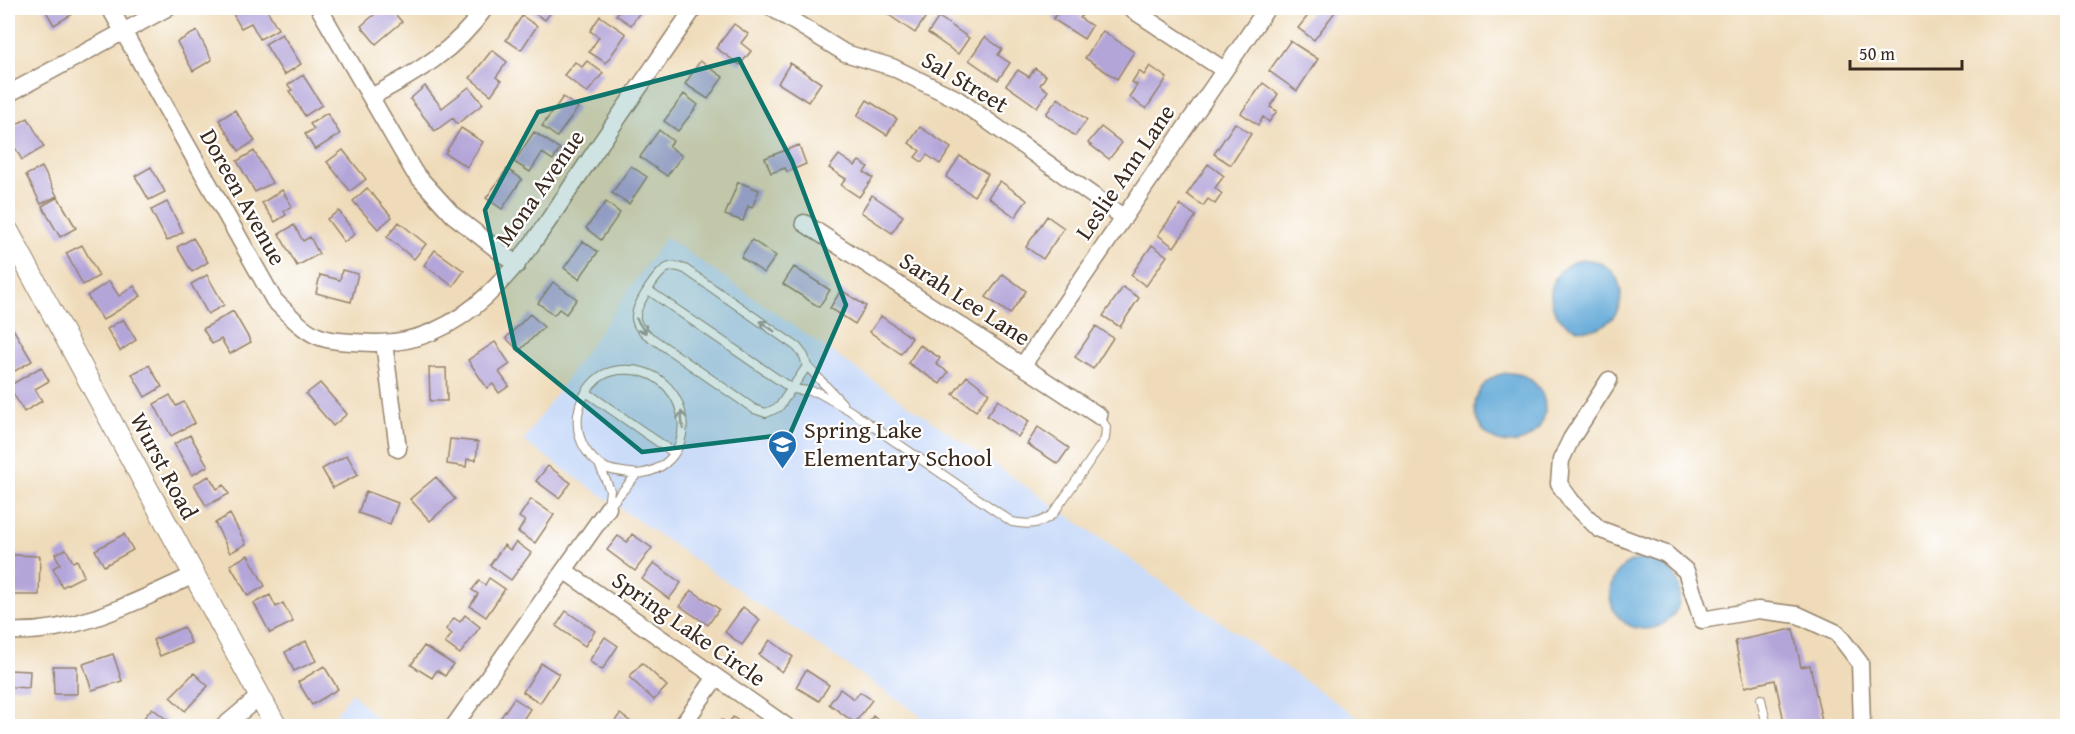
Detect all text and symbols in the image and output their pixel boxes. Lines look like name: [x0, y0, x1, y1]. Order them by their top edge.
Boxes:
scale bar: [1850, 33, 1962, 71]
text: 50 m: [1859, 40, 1895, 67]
street label: Sal Street: [915, 42, 1016, 122]
street label: Leslie Ann Lane: [1066, 97, 1183, 247]
street label: Doreen Avenue: [191, 122, 295, 271]
street label: Mona Avenue: [486, 122, 593, 253]
street label: Sarah Lee Lane: [893, 243, 1038, 354]
one-way arrow: [635, 317, 647, 333]
one-way arrow: [760, 320, 776, 332]
street label: Wurst Road: [122, 406, 207, 526]
one-way arrow: [676, 410, 687, 430]
place label: Spring Lake Elementary School: [804, 412, 992, 475]
school or university icon: Spring Lake Elementary School: [767, 428, 799, 470]
street label: Spring Lake Circle: [605, 562, 773, 695]

